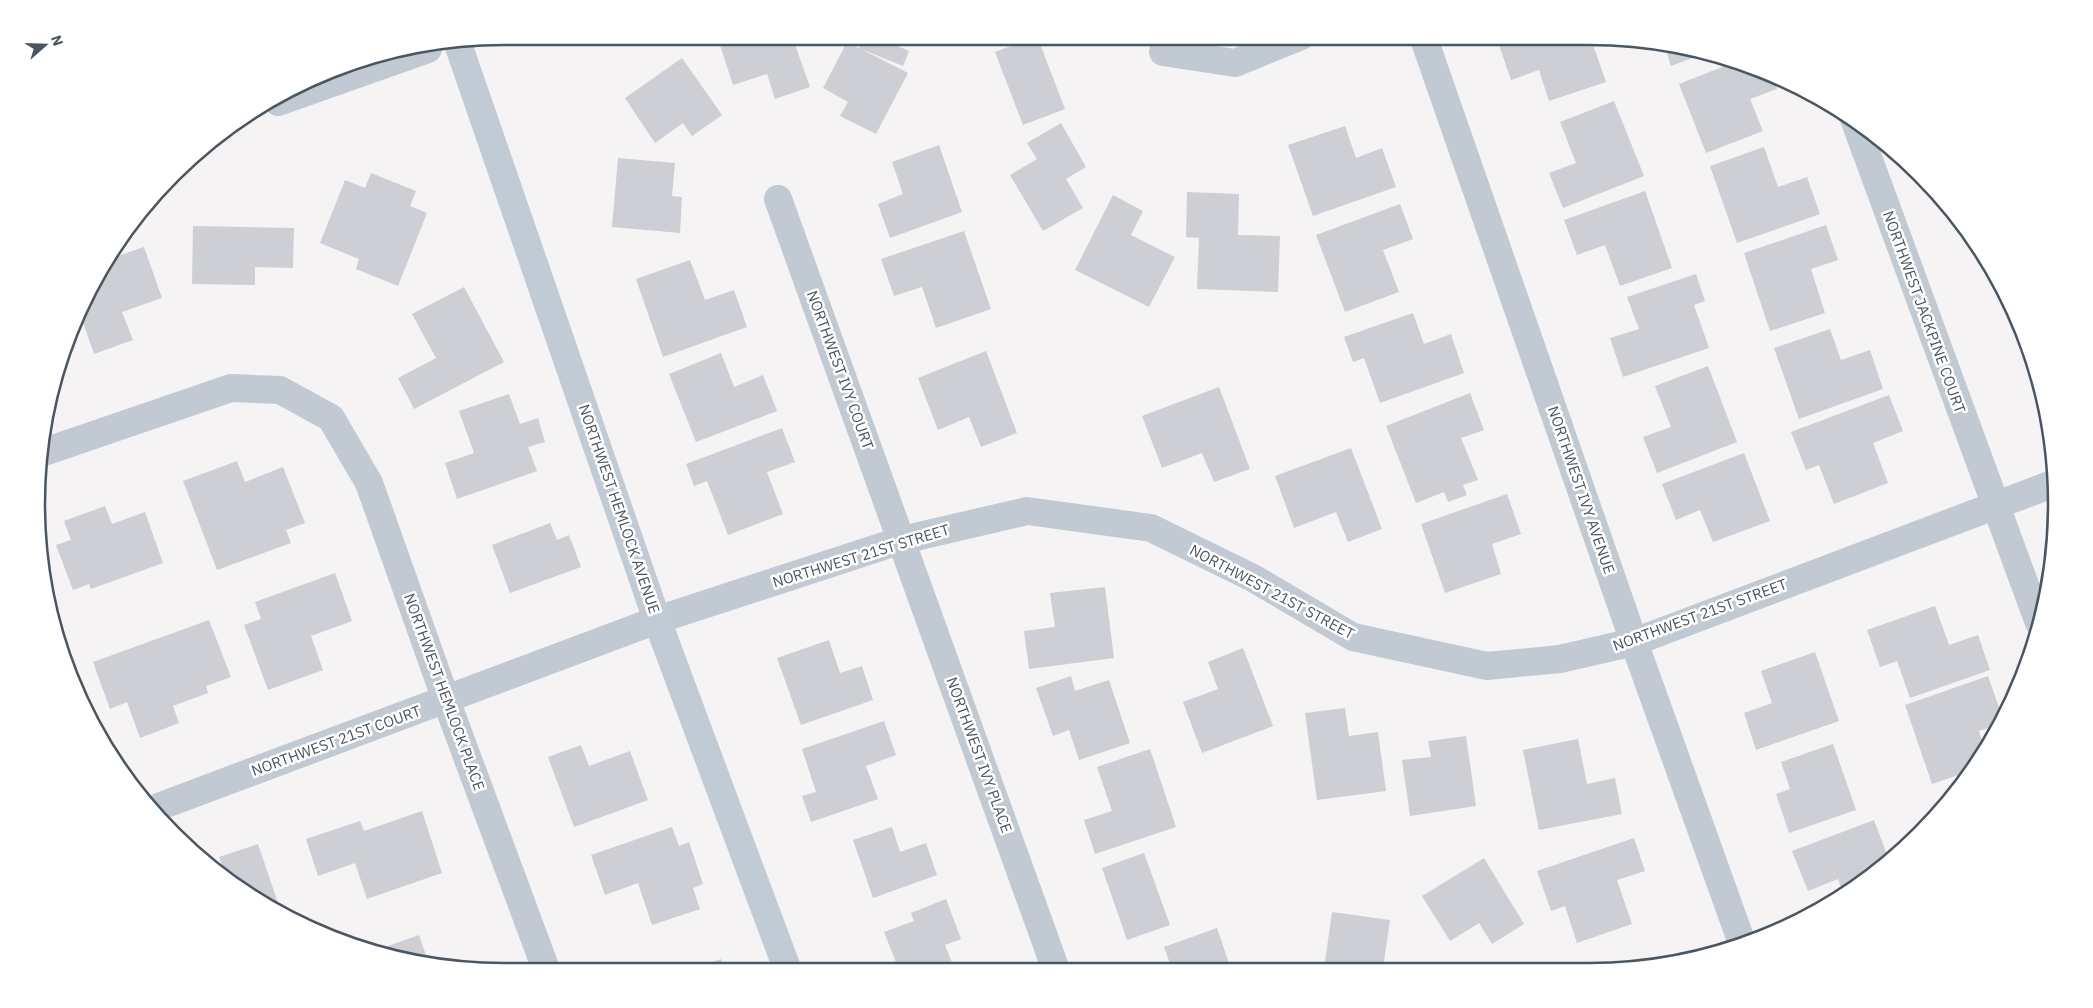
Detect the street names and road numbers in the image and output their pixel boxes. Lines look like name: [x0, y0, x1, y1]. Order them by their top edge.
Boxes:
street label: NORTHWEST JACKPINE COURT: [1879, 208, 1970, 416]
street label: NORTHWEST IVY COURT: [803, 288, 878, 452]
street label: NORTHWEST HEMLOCK AVENUE: [575, 402, 664, 616]
street label: NORTHWEST IVY AVENUE: [1544, 403, 1619, 576]
street label: NORTHWEST 21ST STREET: [770, 519, 952, 591]
street label: NORTHWEST 21ST STREET: [1187, 540, 1358, 643]
street label: NORTHWEST 21ST STREET: [1610, 574, 1790, 655]
street label: NORTHWEST HEMLOCK PLACE: [400, 591, 489, 793]
street label: NORTHWEST IVY PLACE: [942, 674, 1017, 835]
street label: NORTHWEST 21ST COURT: [249, 701, 423, 780]

